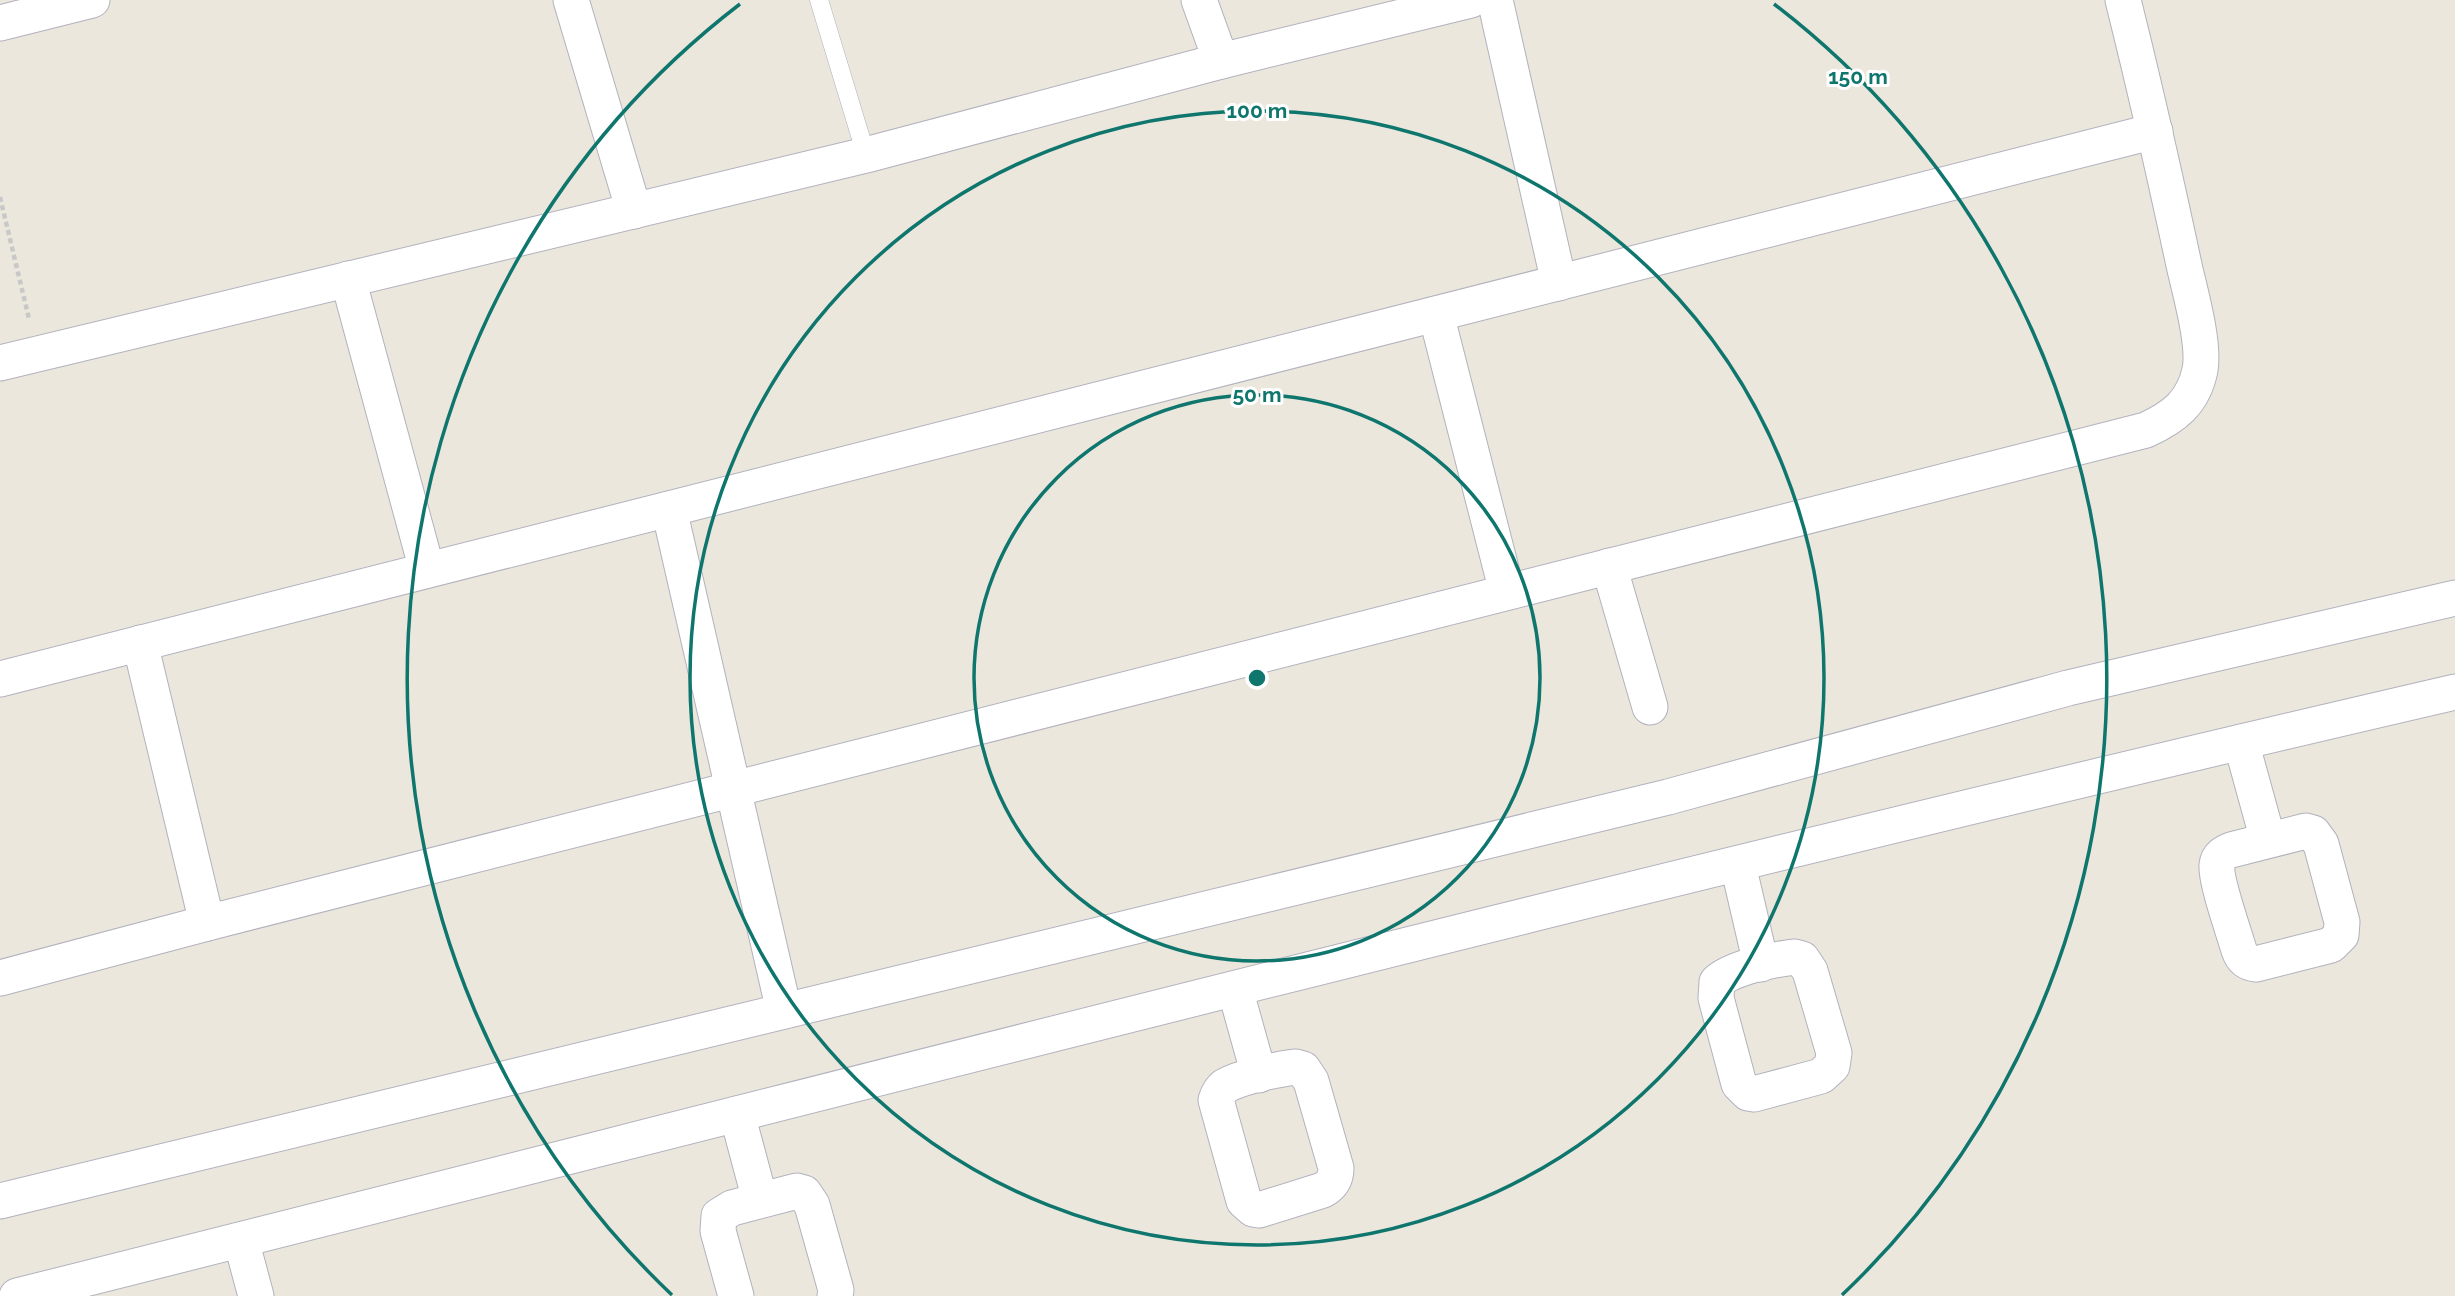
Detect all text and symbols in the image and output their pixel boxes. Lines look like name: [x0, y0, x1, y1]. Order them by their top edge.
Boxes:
text: 150 m: [1828, 64, 1888, 89]
text: 100 m: [1227, 98, 1287, 123]
text: 50 m: [1232, 382, 1282, 407]
centre of rings: [1245, 666, 1269, 690]

